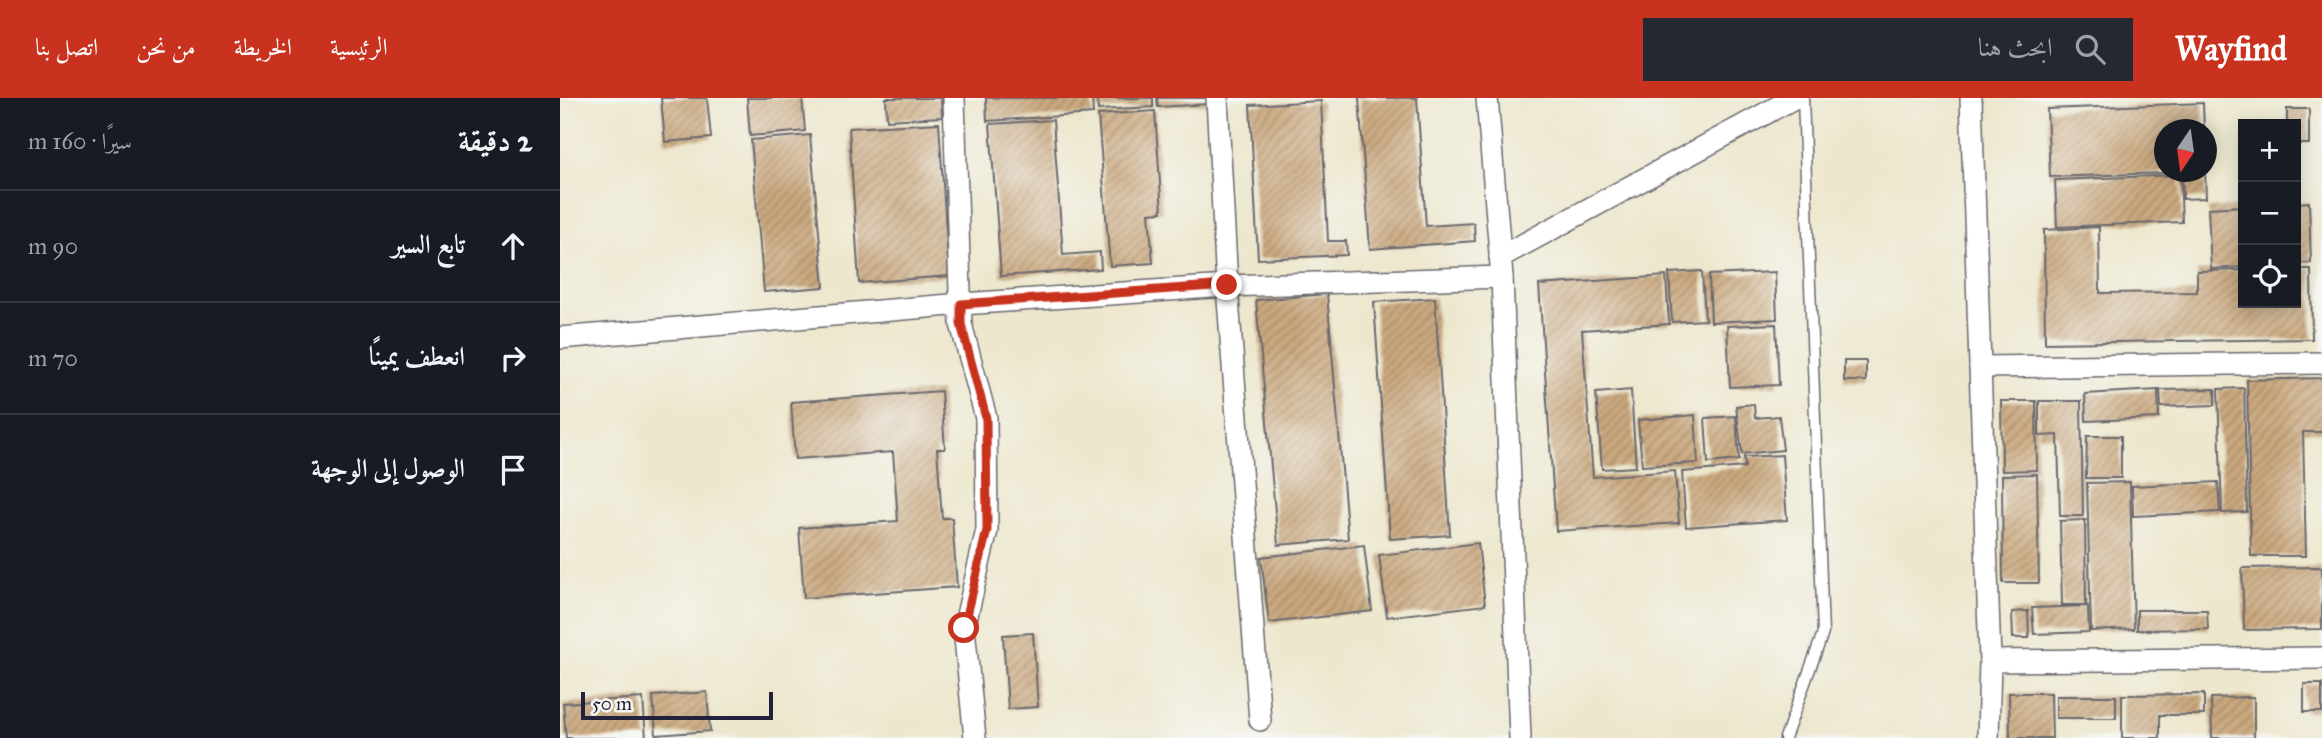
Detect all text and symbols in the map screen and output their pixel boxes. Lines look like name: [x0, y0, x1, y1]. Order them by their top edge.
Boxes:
search box: [1643, 18, 2133, 81]
text: Wayfind: [2175, 29, 2287, 69]
icon: search: [2071, 30, 2109, 68]
text: ابحث هنا: [1978, 31, 2053, 63]
text: اتصل بنا: [35, 32, 98, 62]
text: من نحن: [136, 32, 196, 62]
text: الخريطة: [234, 32, 292, 62]
text: الرئيسية: [330, 32, 388, 62]
north arrow: [2154, 119, 2217, 182]
map controls: [2238, 119, 2301, 308]
button: +: [2238, 119, 2301, 182]
text: 2 دقيقة: [458, 123, 532, 159]
text: سيرًا · 160 m: [28, 127, 132, 155]
button: −: [2238, 182, 2301, 245]
icon: ahead: [494, 227, 532, 265]
text: تابع السير: [392, 228, 465, 260]
text: 90 m: [28, 232, 78, 260]
button: locate: [2238, 245, 2301, 308]
route end: [1211, 269, 1242, 300]
icon: right: [494, 339, 532, 377]
text: انعطف يمينًا: [369, 340, 465, 372]
text: 70 m: [28, 344, 78, 372]
icon: arrive: [494, 451, 532, 489]
text: الوصول إلى الوجهة: [311, 452, 465, 484]
route start: [948, 612, 979, 643]
scale bar: [581, 689, 774, 721]
text: 50 m: [592, 692, 632, 715]

